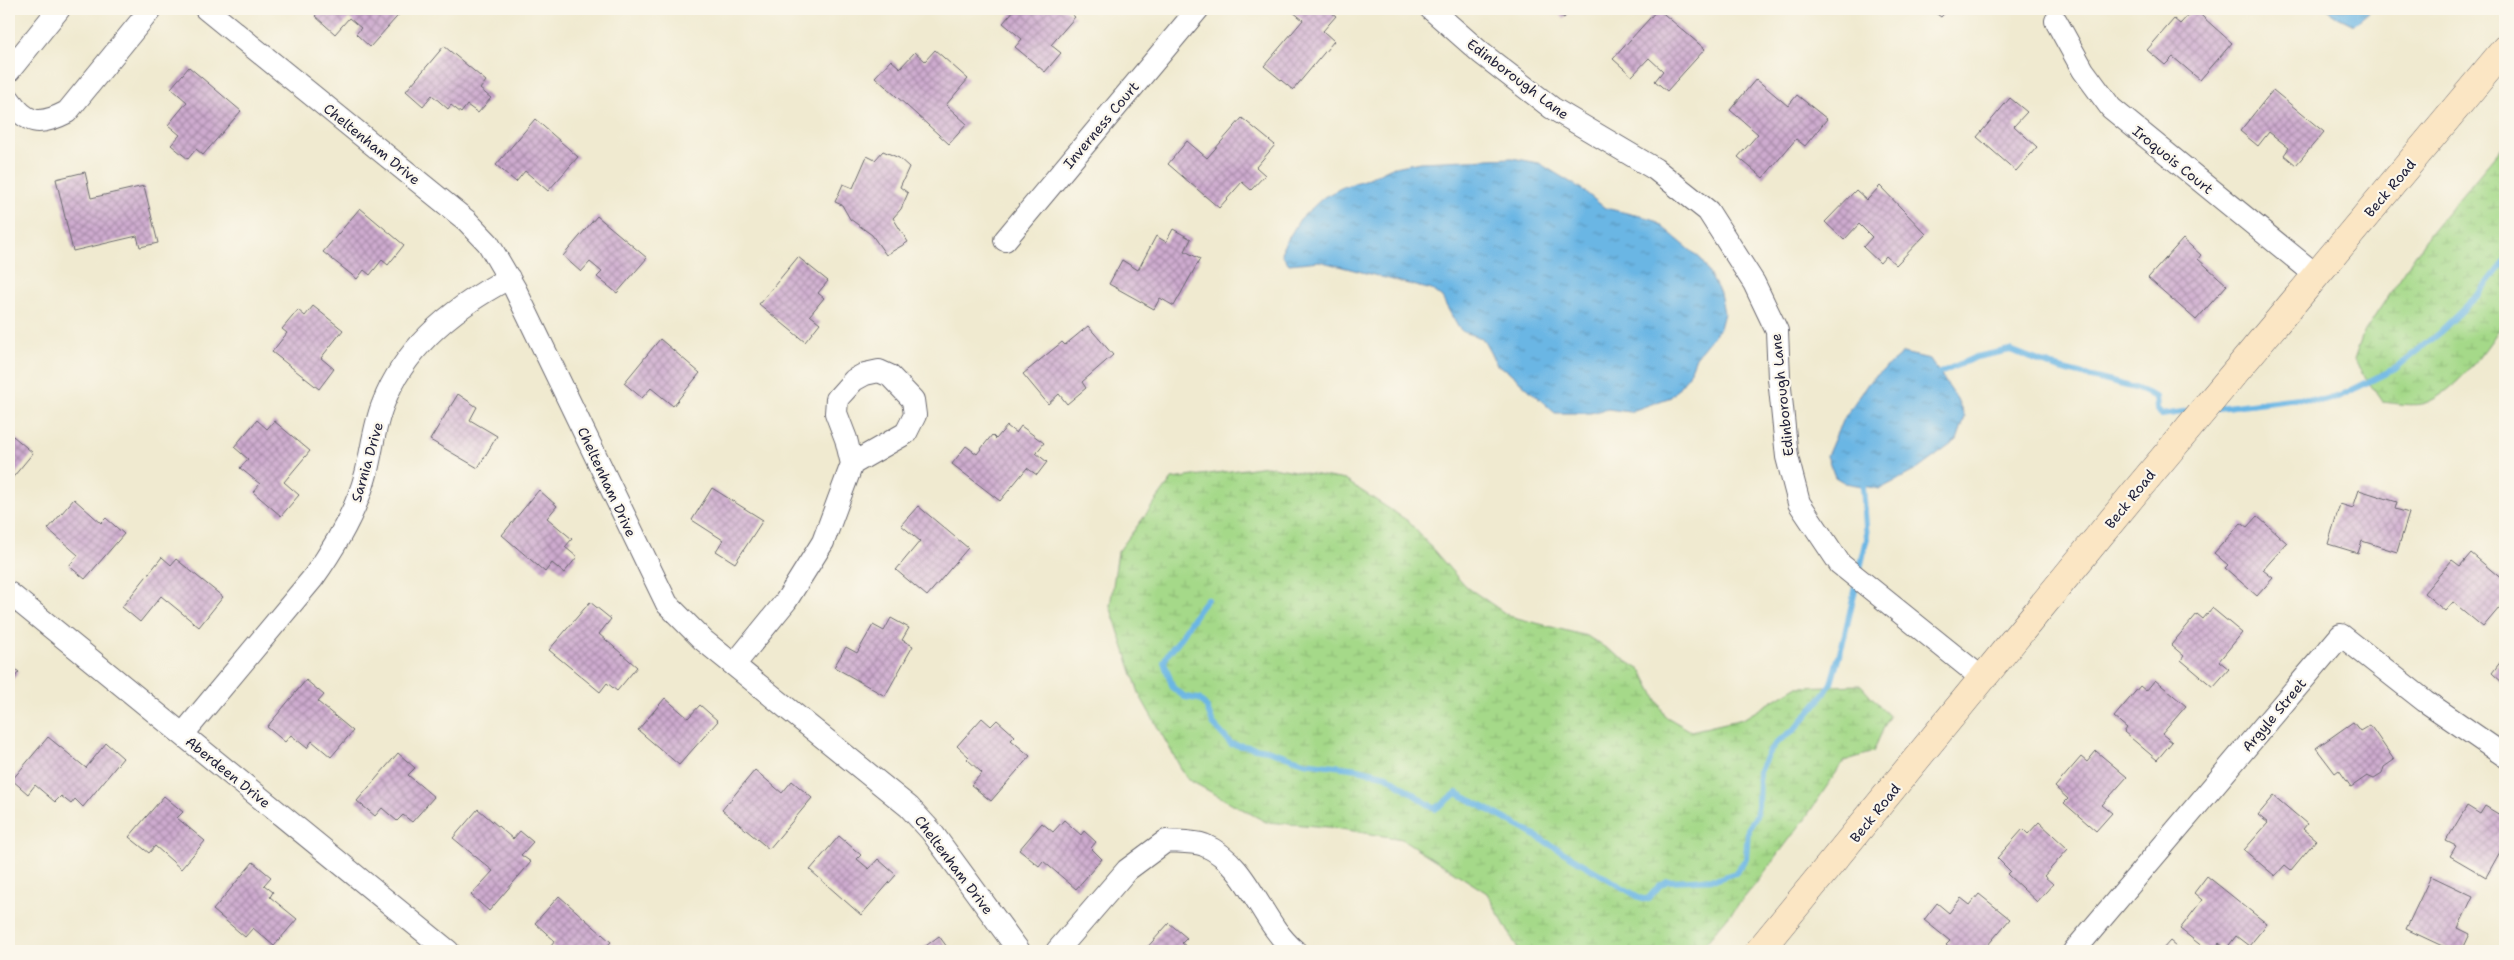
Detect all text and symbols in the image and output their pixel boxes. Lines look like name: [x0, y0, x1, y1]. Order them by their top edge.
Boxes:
street label: Edinborough Lane: [1463, 35, 1573, 123]
street label: Inverness Court: [1059, 78, 1143, 172]
street label: Cheltenham Drive: [320, 99, 424, 189]
street label: Iroquois Court: [2129, 122, 2217, 198]
street label: Beck Road: [2360, 155, 2420, 221]
street label: Edinborough Lane: [1767, 333, 1797, 457]
street label: Sarnia Drive: [347, 420, 387, 504]
street label: Cheltenham Drive: [574, 424, 640, 540]
street label: Beck Road: [2101, 466, 2159, 532]
street label: Argyle Street: [2238, 675, 2310, 755]
street label: Aberdeen Drive: [182, 732, 274, 812]
street label: Beck Road: [1846, 780, 1904, 846]
street label: Cheltenham Drive: [911, 812, 997, 918]

